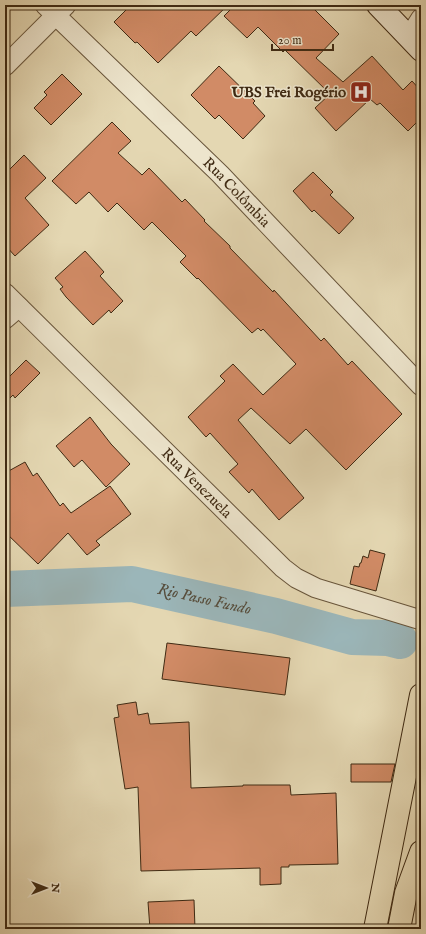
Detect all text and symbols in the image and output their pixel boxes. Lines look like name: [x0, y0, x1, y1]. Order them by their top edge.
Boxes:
scale bar: [272, 26, 333, 52]
text: 20 m: [278, 33, 301, 48]
hospital icon: UBS Frei Rogério: [348, 79, 374, 105]
place label: UBS Frei Rogério: [230, 83, 346, 102]
street label: Rua Colômbia: [199, 153, 275, 231]
street label: Rua Venezuela: [158, 444, 237, 522]
water label: Rio Passo Fundo: [155, 580, 253, 620]
north arrow: [26, 868, 66, 908]
text: N: [48, 882, 62, 893]

